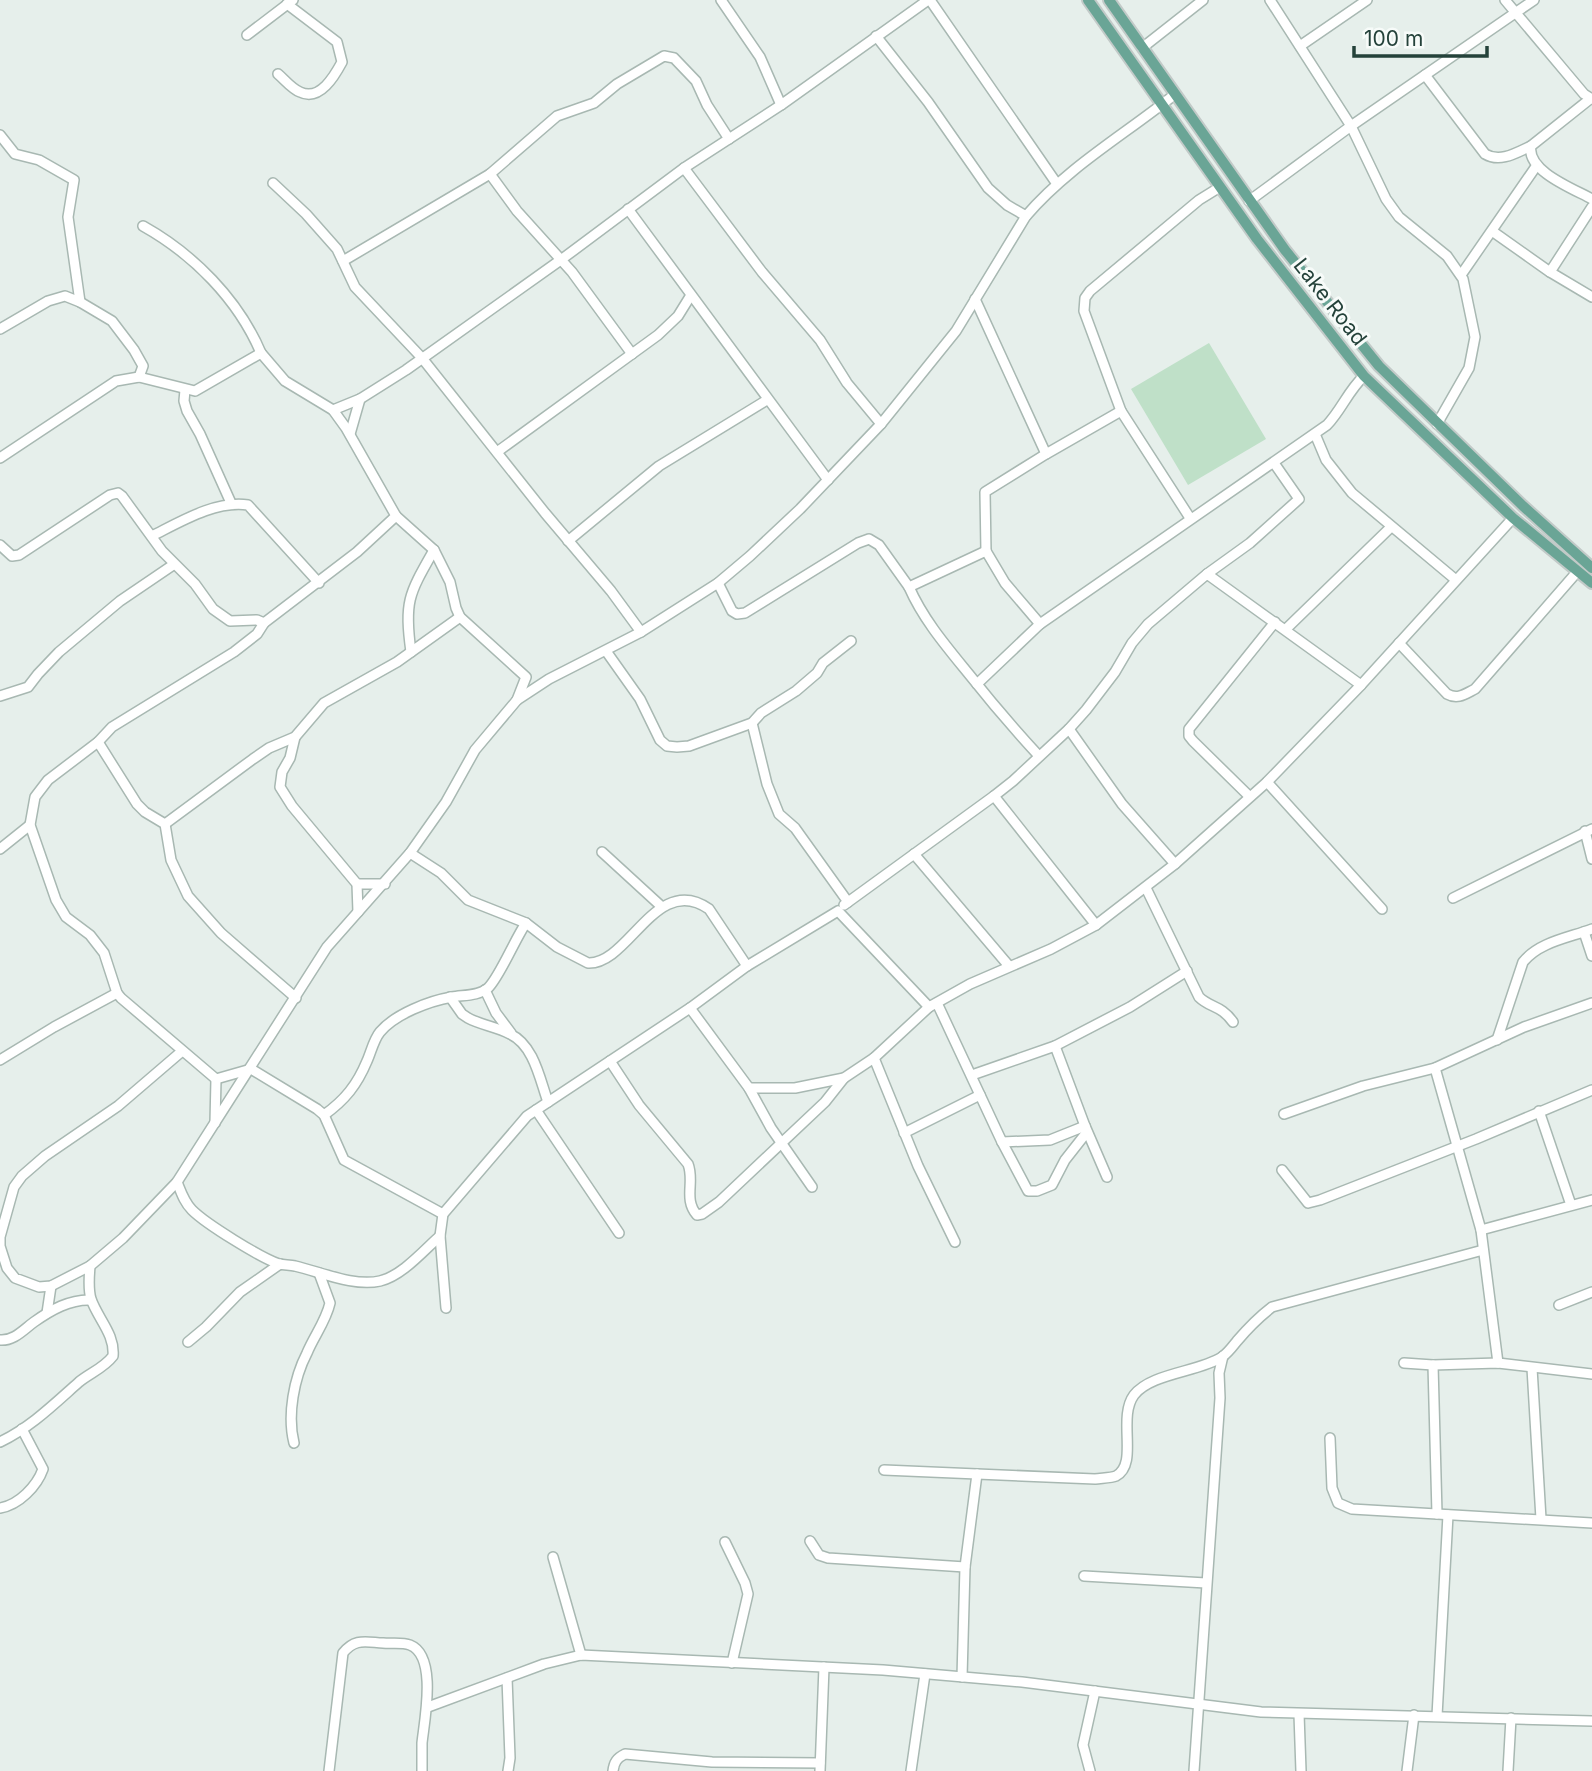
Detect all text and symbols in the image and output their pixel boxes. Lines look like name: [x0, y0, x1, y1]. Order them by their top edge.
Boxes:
scale bar: [1354, 14, 1487, 58]
text: 100 m: [1364, 26, 1423, 51]
street label: Lake Road: [1289, 253, 1372, 350]

